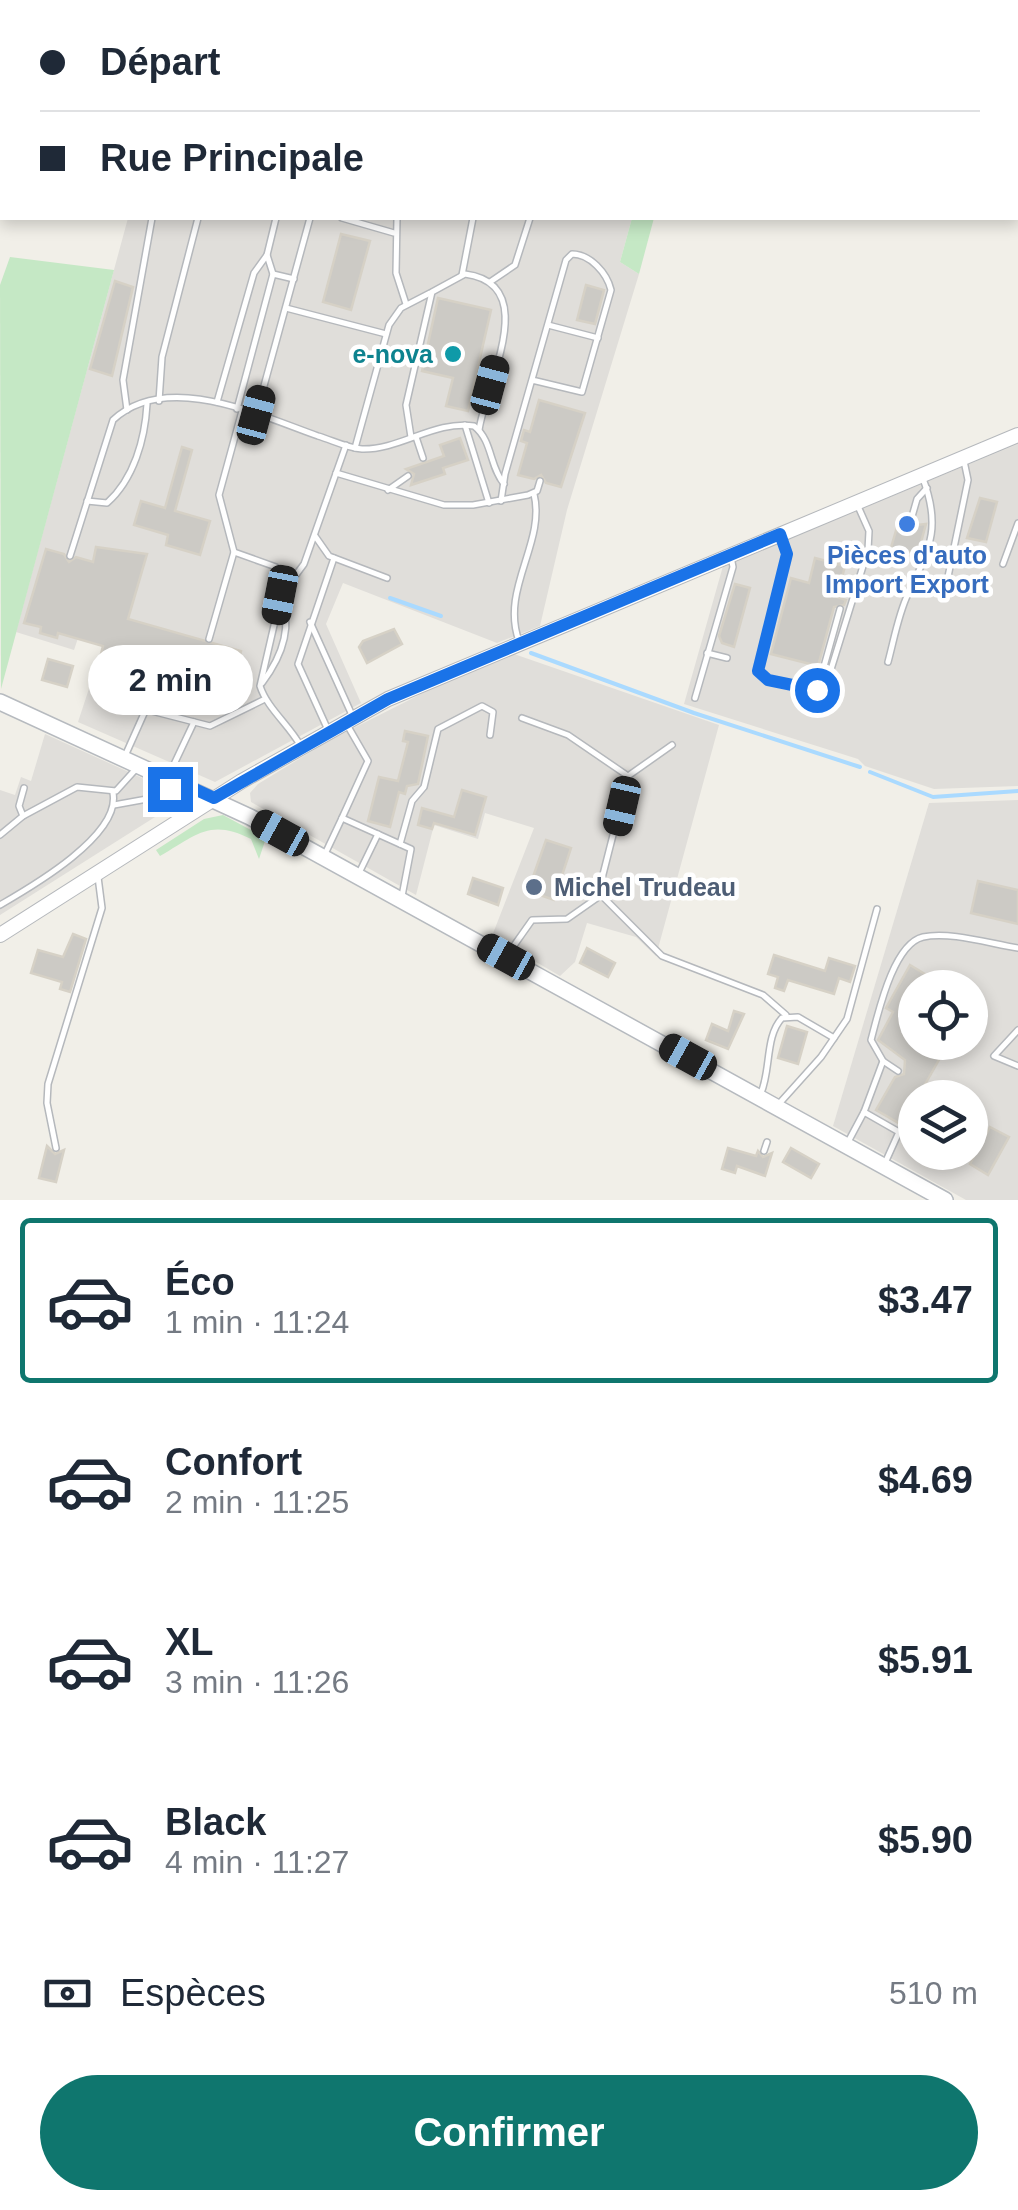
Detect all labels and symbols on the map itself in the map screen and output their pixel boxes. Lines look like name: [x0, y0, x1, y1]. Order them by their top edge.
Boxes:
place label: e-nova: [352, 340, 434, 368]
marker: e-nova: [442, 343, 464, 365]
car: [468, 352, 512, 418]
car: [234, 382, 278, 448]
marker: Pièces d'auto Import Export: [896, 513, 918, 535]
place label: Pièces d'auto Import Export: [825, 541, 990, 598]
car: [260, 563, 300, 627]
callout: 2 min: [88, 644, 252, 714]
route start: [795, 668, 840, 713]
route end: [148, 767, 193, 812]
car: [601, 773, 643, 839]
car: [246, 805, 314, 861]
place label: Michel Trudeau: [554, 873, 736, 901]
marker: Michel Trudeau: [523, 876, 545, 898]
car: [472, 929, 540, 985]
car: [654, 1029, 722, 1085]

